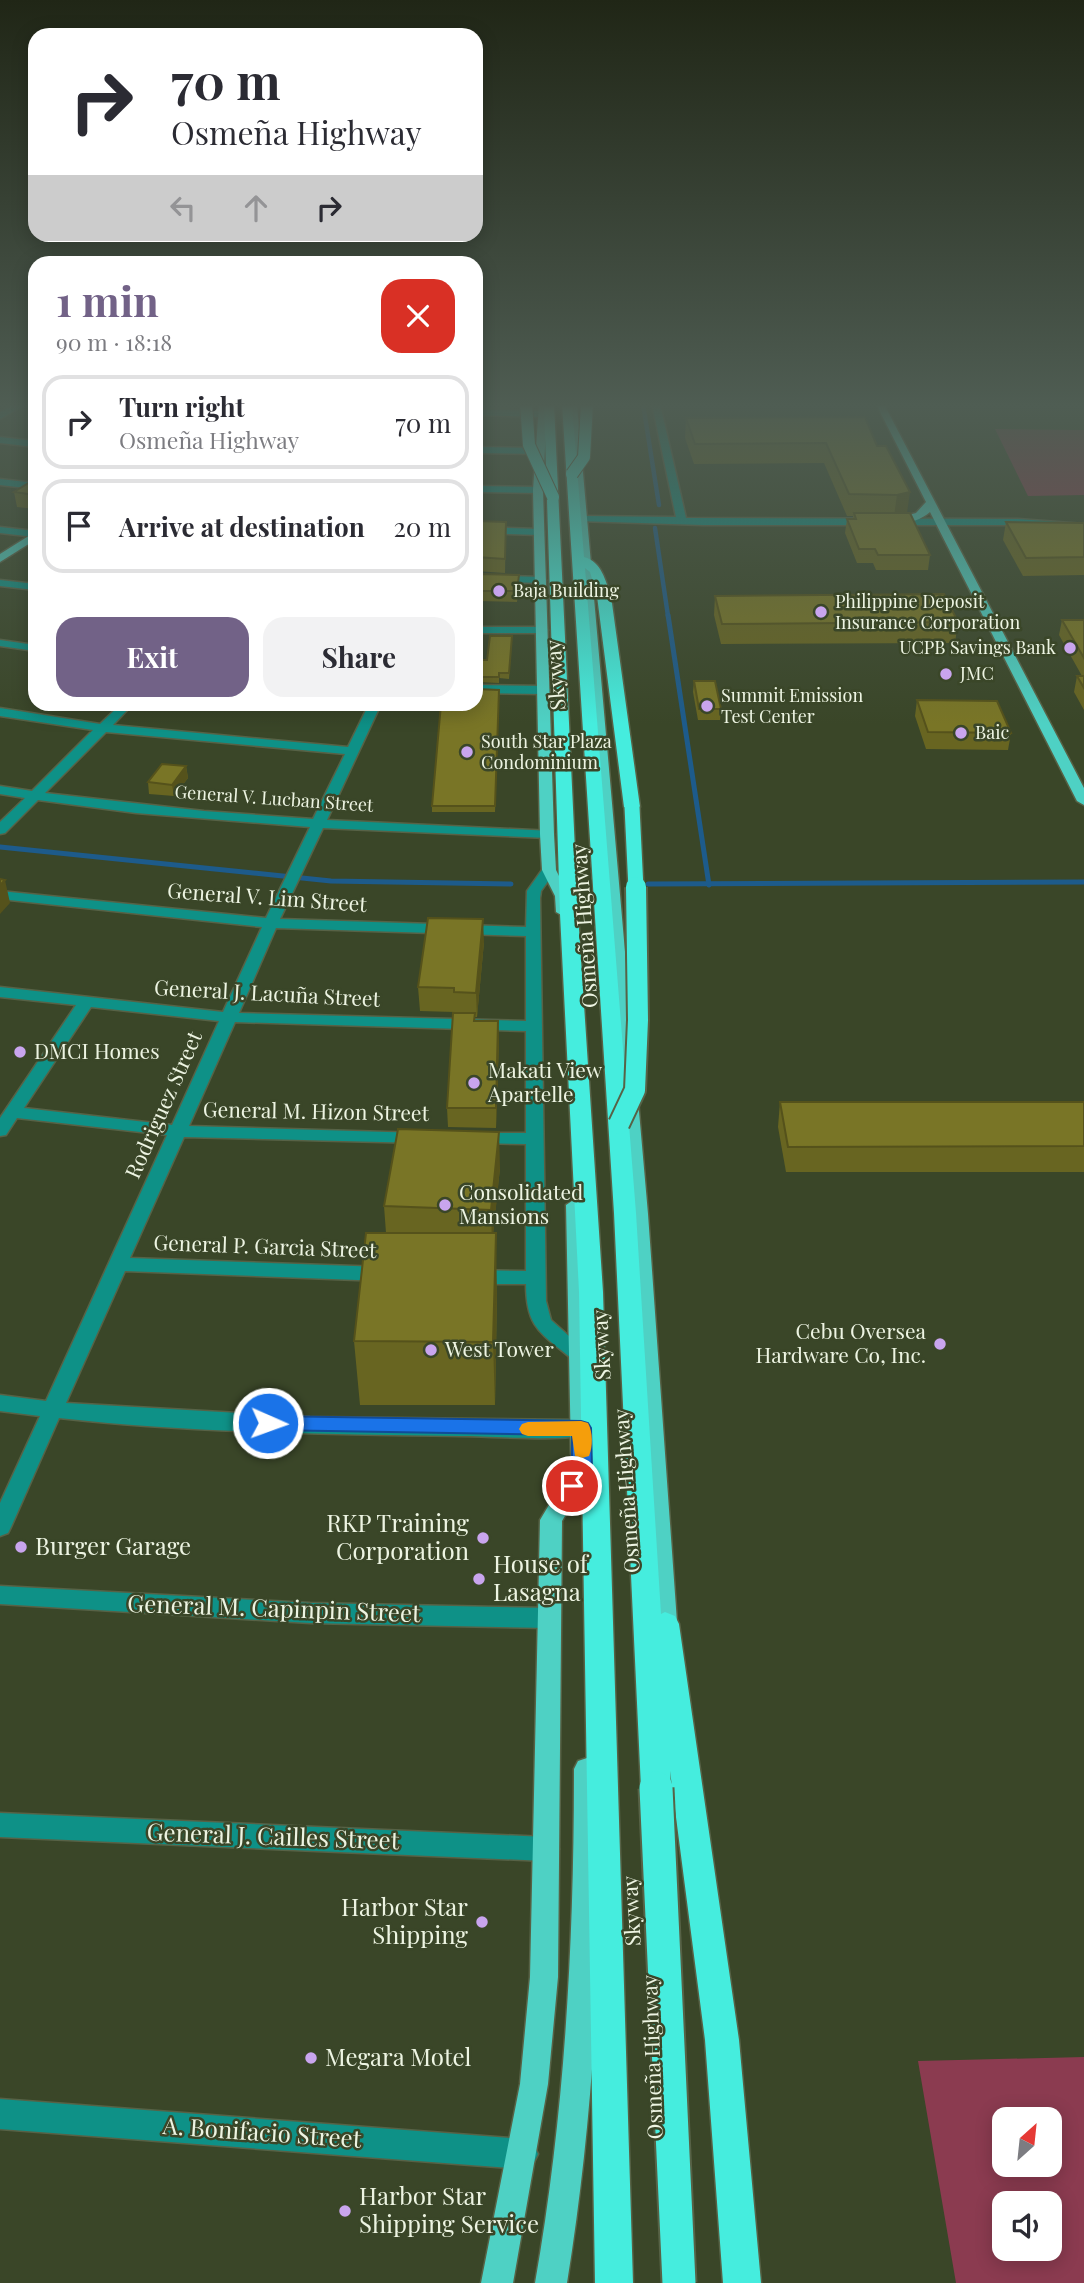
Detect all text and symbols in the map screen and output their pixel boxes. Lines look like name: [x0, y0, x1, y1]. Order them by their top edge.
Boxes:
text: 70 m: [171, 47, 281, 112]
icon: right: [56, 56, 147, 147]
text: Osmeña Highway: [171, 110, 422, 153]
icon: left: [164, 189, 202, 227]
icon: ahead: [237, 189, 275, 227]
icon: right: [310, 189, 348, 227]
text: 1 min: [56, 272, 159, 328]
button: close: [381, 279, 455, 353]
text: 90 m · 18:18: [56, 326, 172, 357]
text: Turn right: [119, 389, 245, 424]
icon: right: [60, 403, 98, 441]
text: 70 m: [395, 405, 451, 440]
text: Osmeña Highway: [119, 424, 299, 455]
icon: arrive: [60, 507, 98, 545]
text: Arrive at destination: [119, 509, 365, 544]
text: 20 m: [393, 509, 451, 544]
place label: Baja Building: [513, 578, 619, 602]
marker: Baja Building: [491, 583, 507, 599]
place label: Philippine Deposit Insurance Corporation: [835, 589, 1020, 634]
marker: Philippine Deposit Insurance Corporation: [813, 604, 829, 620]
button: Exit: [56, 617, 249, 697]
button: Share: [263, 617, 455, 697]
place label: UCPB Savings Bank: [899, 635, 1056, 659]
street label: Skyway: [538, 639, 570, 711]
marker: UCPB Savings Bank: [1062, 640, 1078, 656]
place label: JMC: [959, 661, 994, 685]
marker: JMC: [938, 666, 954, 682]
place label: Summit Emission Test Center: [721, 683, 863, 728]
marker: Summit Emission Test Center: [699, 698, 715, 714]
place label: Baic: [975, 720, 1009, 744]
marker: Baic: [953, 725, 969, 741]
place label: South Star Plaza Condominium: [481, 729, 612, 774]
marker: South Star Plaza Condominium: [459, 744, 475, 760]
street label: General V. Lucban Street: [174, 779, 375, 817]
street label: Osmeña Highway: [563, 843, 603, 1009]
street label: General V. Lim Street: [166, 875, 368, 917]
street label: General J. Lacuña Street: [153, 972, 381, 1012]
street label: Rodriguez Street: [117, 1026, 207, 1182]
place label: DMCI Homes: [34, 1036, 160, 1064]
marker: DMCI Homes: [12, 1044, 28, 1060]
place label: Makati View Apartelle: [487, 1055, 603, 1107]
marker: Makati View Apartelle: [466, 1075, 482, 1091]
street label: General M. Hizon Street: [203, 1094, 430, 1126]
place label: Consolidated Mansions: [459, 1177, 583, 1229]
marker: Consolidated Mansions: [437, 1197, 453, 1213]
street label: General P. Garcia Street: [153, 1227, 378, 1263]
street label: Skyway: [584, 1309, 616, 1381]
place label: Cebu Oversea Hardware Co, Inc.: [756, 1316, 927, 1368]
place label: West Tower: [444, 1334, 554, 1362]
marker: Cebu Oversea Hardware Co, Inc.: [932, 1336, 948, 1352]
marker: West Tower: [423, 1342, 439, 1358]
position arrow: [231, 1386, 305, 1460]
street label: Osmeña Highway: [605, 1408, 645, 1574]
pin: [542, 1456, 602, 1516]
icon: arrive: [553, 1467, 591, 1505]
place label: RKP Training Corporation: [326, 1506, 469, 1566]
place label: Burger Garage: [35, 1529, 191, 1561]
marker: RKP Training Corporation: [475, 1530, 491, 1546]
marker: Burger Garage: [13, 1539, 29, 1555]
place label: House of Lasagna: [493, 1547, 590, 1607]
marker: House of Lasagna: [471, 1571, 487, 1587]
street label: General M. Capinpin Street: [127, 1586, 422, 1628]
street label: General J. Cailles Street: [146, 1815, 400, 1855]
street label: Skyway: [614, 1875, 646, 1947]
place label: Harbor Star Shipping: [341, 1890, 468, 1950]
marker: Harbor Star Shipping: [474, 1914, 490, 1930]
street label: Osmeña Highway: [634, 1974, 668, 2140]
place label: Megara Motel: [325, 2040, 472, 2072]
marker: Megara Motel: [303, 2050, 319, 2066]
north arrow: [992, 2107, 1062, 2177]
map controls: [992, 2107, 1062, 2261]
street label: A. Bonifacio Street: [161, 2108, 363, 2154]
place label: Harbor Star Shipping Service: [359, 2179, 539, 2239]
button: sound: [992, 2191, 1062, 2261]
marker: Harbor Star Shipping Service: [337, 2203, 353, 2219]

